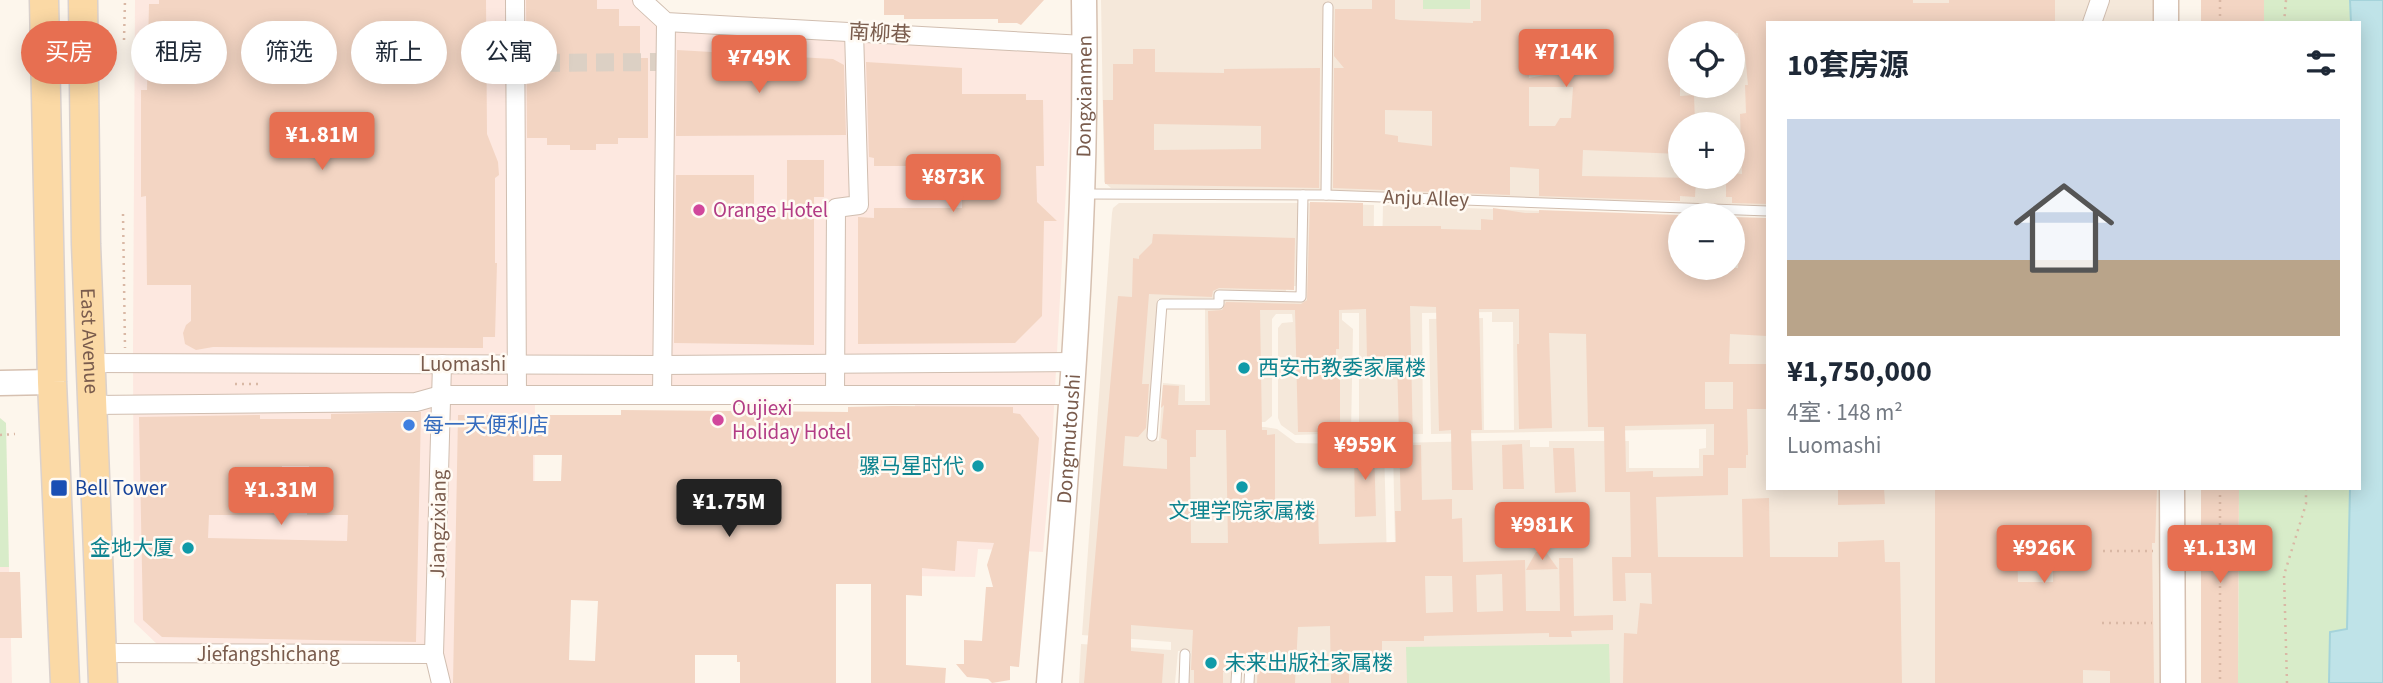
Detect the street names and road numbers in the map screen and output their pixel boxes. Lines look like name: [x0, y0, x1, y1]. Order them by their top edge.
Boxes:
street label: 南柳巷: [848, 16, 912, 50]
street label: Dongxianmen: [1068, 35, 1100, 158]
street label: Anju Alley: [1382, 182, 1470, 215]
street label: East Avenue: [73, 287, 107, 395]
street label: Luomashi: [420, 349, 506, 379]
street label: Dongmutoushi: [1049, 373, 1088, 505]
street label: Jiangzixiang: [422, 469, 454, 579]
street label: Jiefangshichang: [196, 639, 340, 669]

